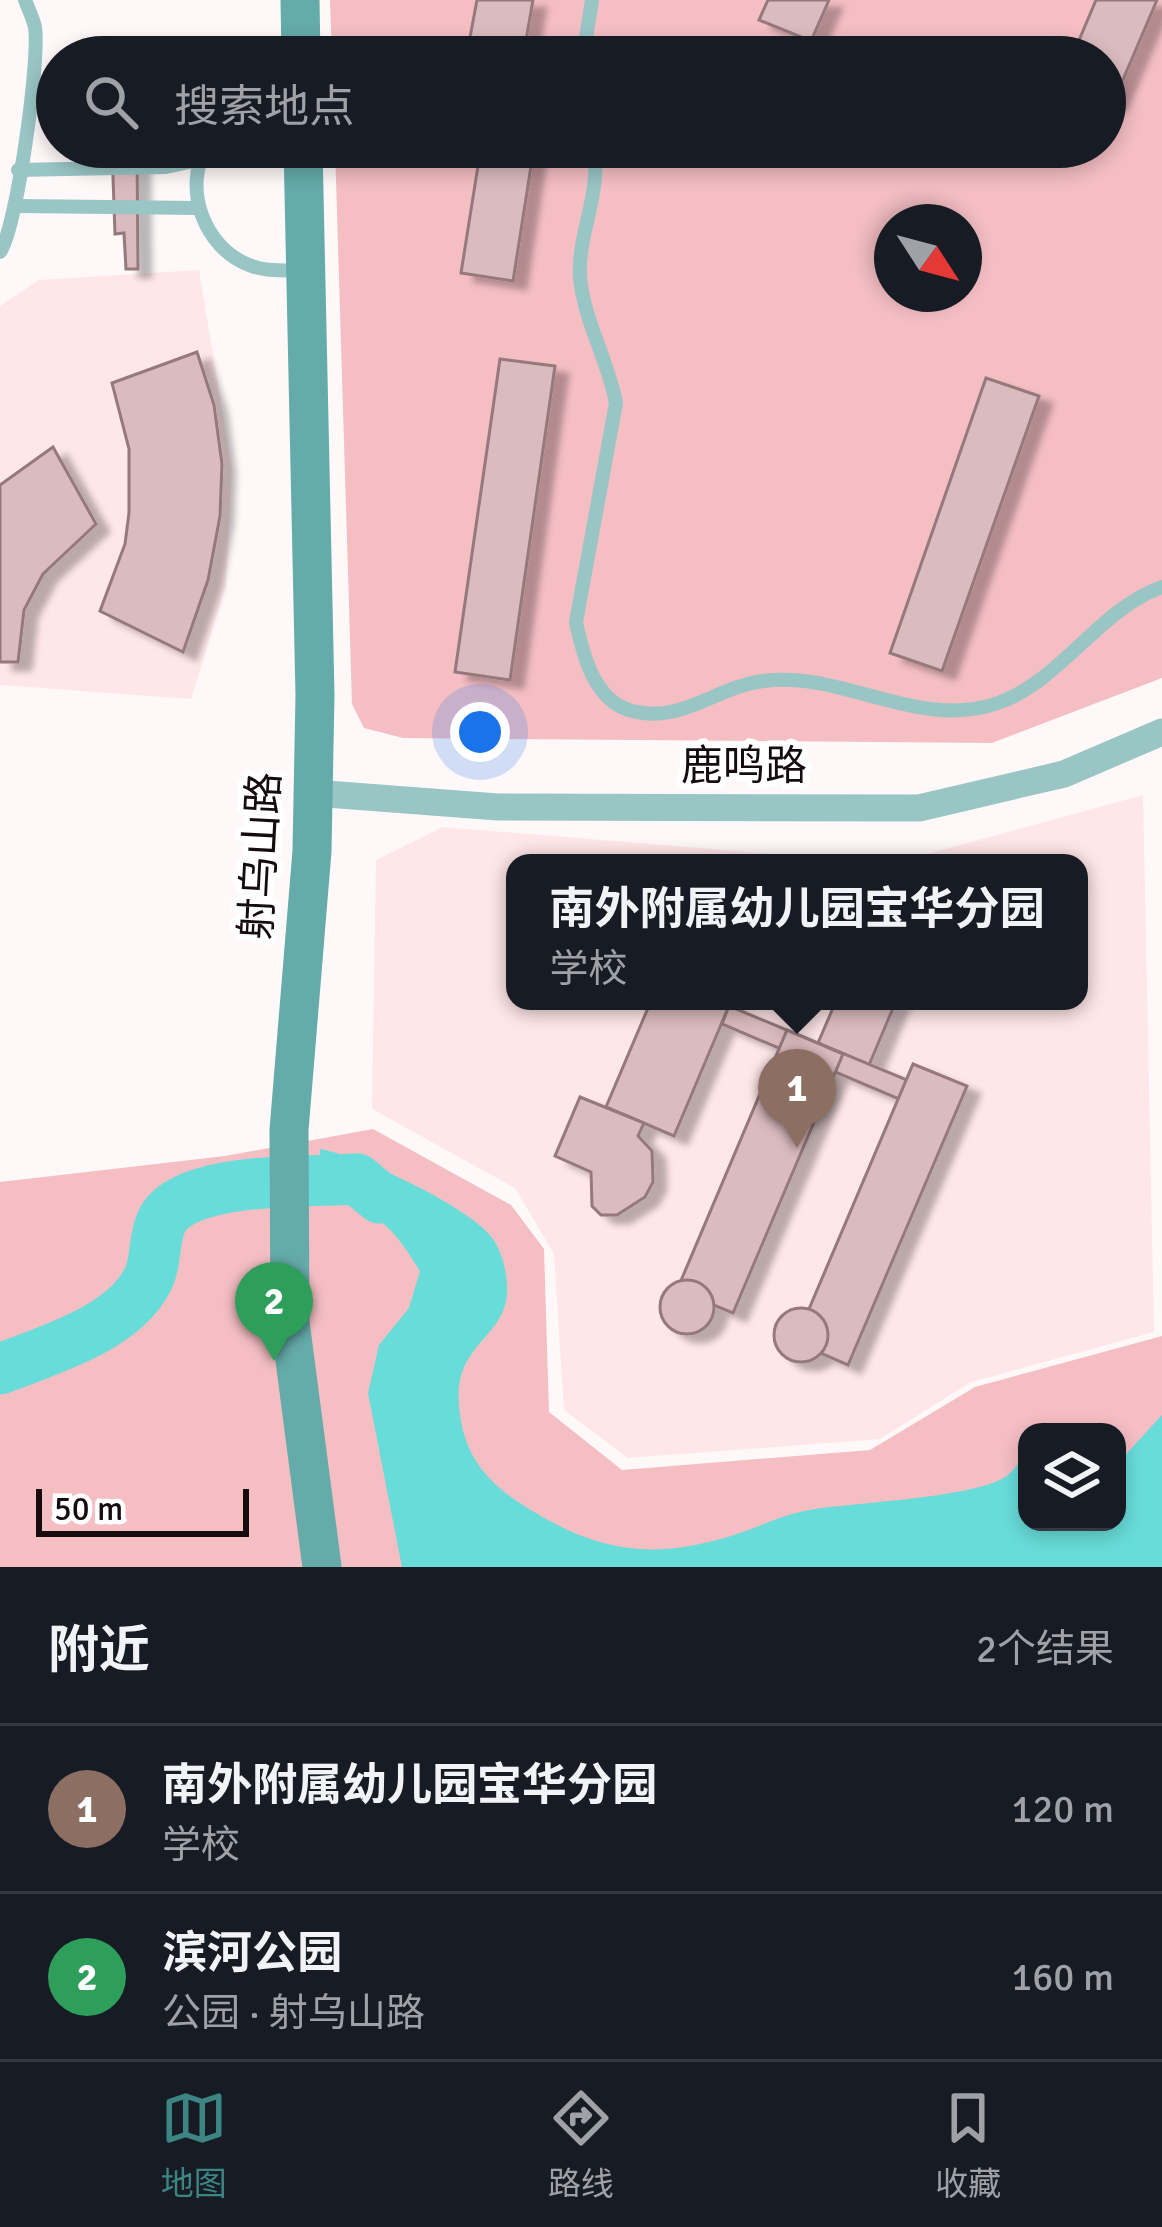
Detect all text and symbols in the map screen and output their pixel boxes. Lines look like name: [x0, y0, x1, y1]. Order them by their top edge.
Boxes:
search box: [36, 36, 1126, 168]
icon: search: [78, 69, 144, 135]
text: 搜索地点: [174, 80, 354, 135]
north arrow: [874, 204, 982, 312]
your location: [450, 702, 510, 762]
street label: 鹿鸣路: [681, 741, 807, 792]
street label: 射乌山路: [231, 771, 291, 941]
popup: [506, 854, 1088, 1010]
text: 南外附属幼儿园宝华分园: [549, 882, 1045, 937]
text: 学校: [549, 945, 628, 993]
pin: 1: [758, 1049, 836, 1148]
pin: 2: [235, 1262, 313, 1361]
map controls: [1018, 1423, 1126, 1531]
button: layers: [1018, 1423, 1126, 1531]
scale bar: [36, 1483, 249, 1536]
text: 50 m: [54, 1489, 123, 1530]
text: 附近: [48, 1619, 150, 1682]
text: 2个结果: [976, 1625, 1114, 1673]
text: 南外附属幼儿园宝华分园: [162, 1758, 657, 1813]
text: 1: [76, 1785, 98, 1833]
text: 120 m: [1011, 1785, 1114, 1833]
text: 学校: [162, 1821, 240, 1869]
text: 滨河公园: [162, 1926, 342, 1981]
text: 2: [76, 1953, 98, 2001]
text: 160 m: [1011, 1953, 1114, 2001]
text: 公园 · 射乌山路: [162, 1989, 425, 2037]
tab: 地图: [161, 2085, 227, 2205]
tab: 路线: [548, 2085, 614, 2205]
tab: 收藏: [935, 2085, 1001, 2205]

